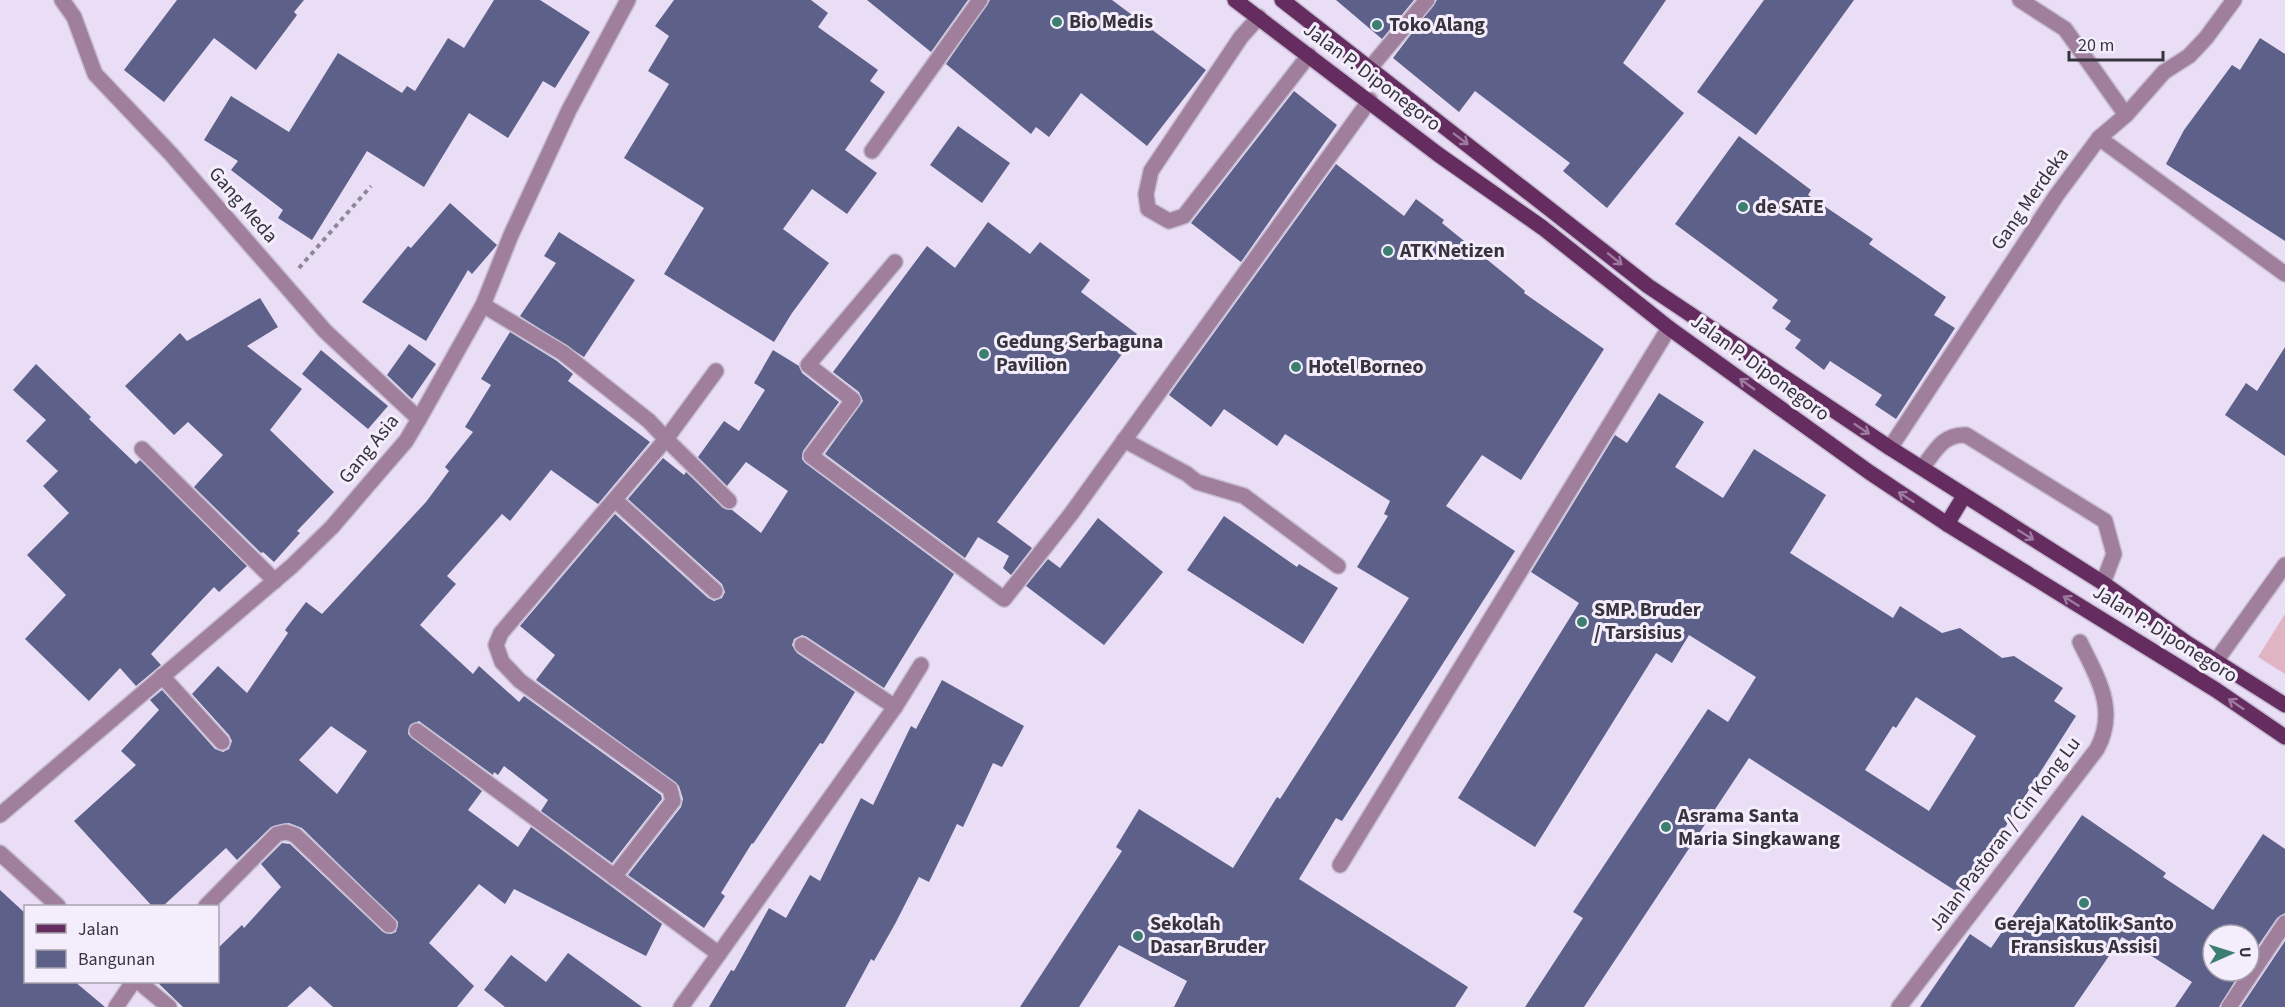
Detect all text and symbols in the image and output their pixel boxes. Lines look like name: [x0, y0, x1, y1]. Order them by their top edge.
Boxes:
place label: Bio Medis: [1069, 8, 1153, 36]
place label: Toko Alang: [1389, 11, 1485, 39]
marker: Bio Medis: [1050, 15, 1064, 29]
street label: Jalan P. Diponegoro: [1297, 16, 1447, 138]
marker: Toko Alang: [1370, 18, 1384, 32]
scale bar: [2069, 24, 2164, 62]
text: 20 m: [2078, 33, 2114, 58]
one-way arrow: [1453, 132, 1469, 145]
street label: Gang Merdeka: [1984, 142, 2076, 256]
street label: Gang Meda: [202, 161, 284, 249]
place label: de SATE: [1755, 193, 1824, 221]
marker: de SATE: [1736, 200, 1750, 214]
place label: ATK Netizen: [1399, 237, 1505, 265]
marker: ATK Netizen: [1381, 244, 1395, 258]
one-way arrow: [1606, 253, 1622, 266]
street label: Jalan P. Diponegoro: [1685, 308, 1835, 428]
place label: Gedung Serbaguna Pavilion: [996, 328, 1163, 379]
marker: Gedung Serbaguna Pavilion: [977, 347, 991, 361]
place label: Hotel Borneo: [1308, 353, 1424, 381]
marker: Hotel Borneo: [1289, 360, 1303, 374]
one-way arrow: [1739, 378, 1755, 390]
street label: Gang Asia: [332, 408, 406, 490]
one-way arrow: [1853, 423, 1870, 435]
one-way arrow: [1898, 491, 1915, 503]
one-way arrow: [2017, 529, 2034, 541]
street label: Jalan P. Diponegoro: [2087, 578, 2243, 690]
one-way arrow: [2063, 594, 2080, 606]
place label: SMP. Bruder / Tarsisius: [1594, 596, 1701, 647]
marker: SMP. Bruder / Tarsisius: [1575, 615, 1589, 629]
one-way arrow: [2229, 698, 2245, 710]
street label: Jalan Pastoran / Cin Kong Lu: [1922, 731, 2088, 937]
place label: Asrama Santa Maria Singkawang: [1677, 802, 1840, 853]
marker: Asrama Santa Maria Singkawang: [1659, 820, 1673, 834]
marker: Gereja Katolik Santo Fransiskus Assisi: [2077, 896, 2091, 910]
legend: [24, 905, 219, 983]
place label: Sekolah Dasar Bruder: [1150, 910, 1266, 961]
place label: Gereja Katolik Santo Fransiskus Assisi: [1994, 910, 2174, 961]
text: Jalan: [78, 917, 119, 942]
north arrow: [2201, 923, 2261, 983]
marker: Sekolah Dasar Bruder: [1131, 929, 1145, 943]
text: U: [2234, 946, 2256, 958]
text: Bangunan: [78, 947, 155, 972]

